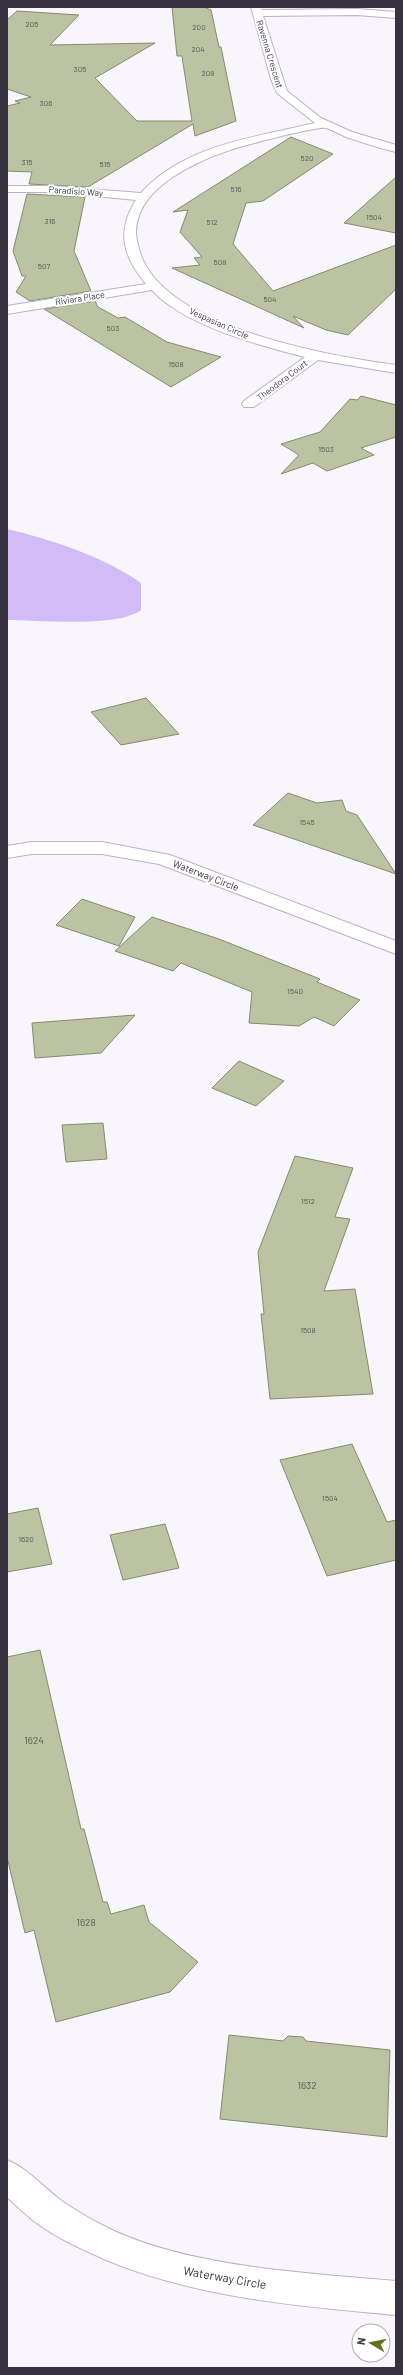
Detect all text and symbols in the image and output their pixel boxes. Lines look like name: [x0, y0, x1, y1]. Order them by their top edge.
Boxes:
house number: 205: [26, 19, 38, 29]
street label: Ravenna Crescent: [254, 19, 286, 89]
house number: 200: [192, 22, 206, 32]
house number: 204: [191, 44, 205, 54]
house number: 305: [74, 64, 86, 74]
house number: 208: [202, 68, 214, 78]
house number: 306: [40, 98, 52, 108]
house number: 520: [301, 153, 313, 163]
house number: 315: [22, 157, 32, 167]
house number: 515: [100, 159, 110, 169]
street label: Paradisio Way: [48, 184, 104, 198]
house number: 516: [231, 184, 241, 194]
house number: 1504: [366, 212, 382, 222]
house number: 316: [45, 216, 55, 226]
house number: 512: [207, 217, 217, 227]
house number: 508: [214, 257, 226, 267]
house number: 507: [38, 261, 50, 271]
street label: Riviara Place: [54, 289, 106, 307]
house number: 504: [263, 294, 277, 304]
street label: Vespasian Circle: [188, 305, 251, 341]
house number: 503: [107, 323, 119, 333]
street label: Theodora Court: [254, 357, 310, 403]
house number: 1508: [168, 359, 184, 369]
house number: 1503: [318, 444, 334, 454]
house number: 1545: [299, 817, 315, 827]
street label: Waterway Circle: [171, 857, 241, 893]
house number: 1540: [287, 986, 303, 996]
house number: 1512: [301, 1196, 315, 1206]
house number: 1508: [300, 1325, 316, 1335]
house number: 1504: [322, 1493, 338, 1503]
house number: 1620: [18, 1534, 34, 1544]
house number: 1624: [24, 1734, 44, 1746]
house number: 1628: [76, 1916, 96, 1928]
house number: 1632: [297, 2079, 317, 2091]
street label: Waterway Circle: [182, 2263, 268, 2291]
north arrow: [351, 2323, 391, 2363]
text: N: [354, 2336, 368, 2346]

